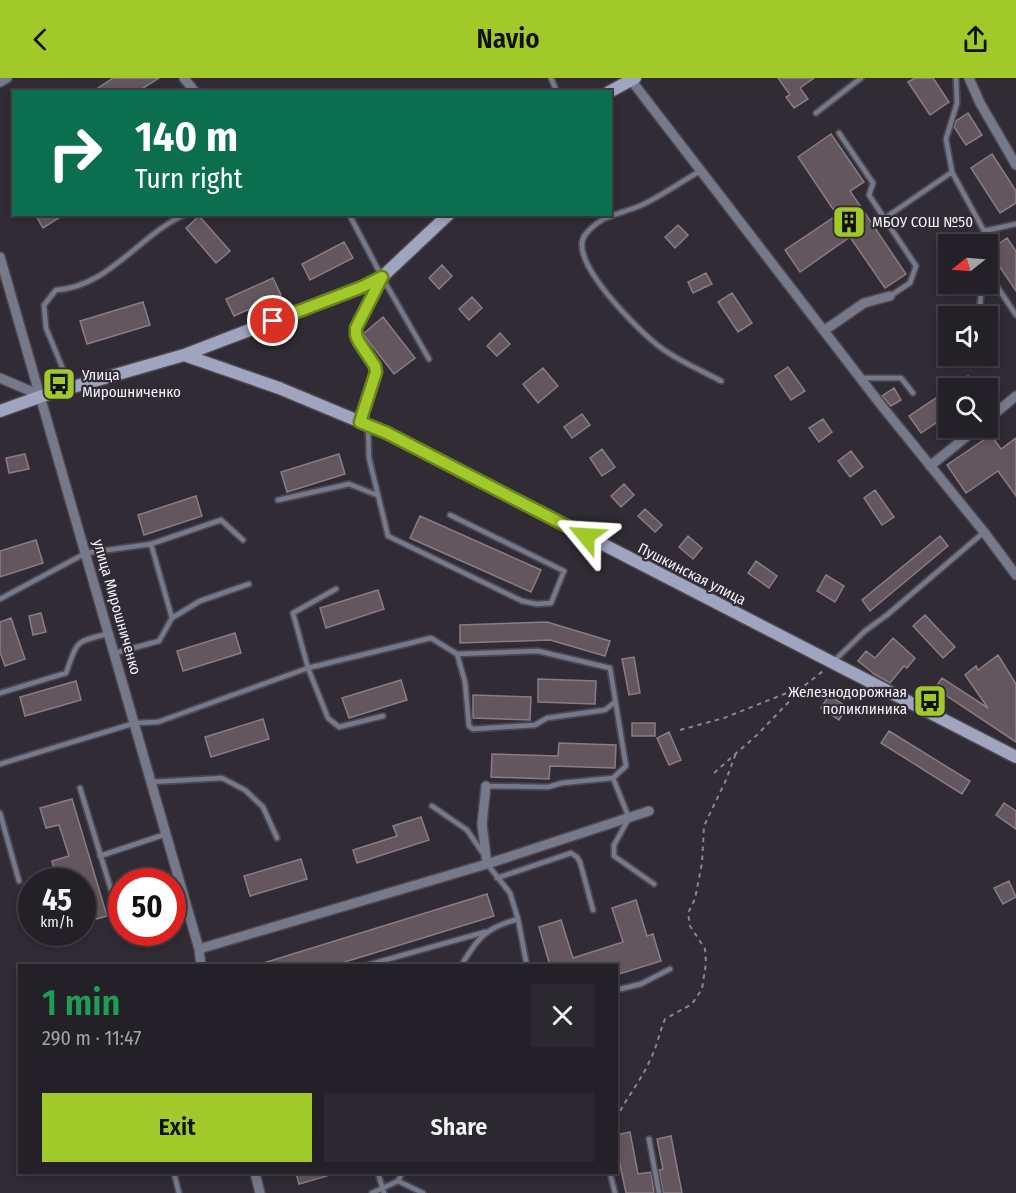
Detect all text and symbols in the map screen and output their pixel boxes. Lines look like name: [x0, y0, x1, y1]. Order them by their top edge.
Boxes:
icon: back: [24, 23, 57, 56]
text: Navio: [476, 23, 540, 55]
icon: share: [959, 23, 992, 56]
text: 140 m: [135, 112, 238, 162]
icon: right: [36, 114, 114, 192]
text: Turn right: [135, 163, 243, 195]
building icon: МБОУ СОШ №50: [831, 204, 867, 240]
place label: МБОУ СОШ №50: [872, 213, 973, 231]
north arrow: [938, 234, 998, 294]
map controls: [938, 234, 998, 438]
pin: [247, 295, 298, 346]
icon: arrive: [256, 304, 289, 337]
button: sound: [938, 306, 998, 366]
bus stop icon: Улица Мирошниченко: [41, 366, 77, 402]
place label: Улица Мирошниченко: [81, 366, 181, 401]
button: search: [938, 378, 998, 438]
position arrow: [554, 504, 618, 568]
street label: улица Мирошниченко: [89, 537, 145, 677]
street label: Пушкинская улица: [635, 539, 749, 609]
place label: Железнодорожная поликлиника: [788, 683, 907, 718]
bus stop icon: Железнодорожная поликлиника: [912, 683, 948, 719]
speed limit sign: 50: [108, 868, 186, 946]
text: 45: [42, 882, 72, 918]
text: km/h: [40, 913, 74, 931]
text: 1 min: [42, 981, 120, 1025]
button: close: [531, 984, 594, 1047]
text: 290 m · 11:47: [42, 1026, 141, 1050]
button: Exit: [42, 1093, 312, 1162]
button: Share: [324, 1093, 594, 1162]

